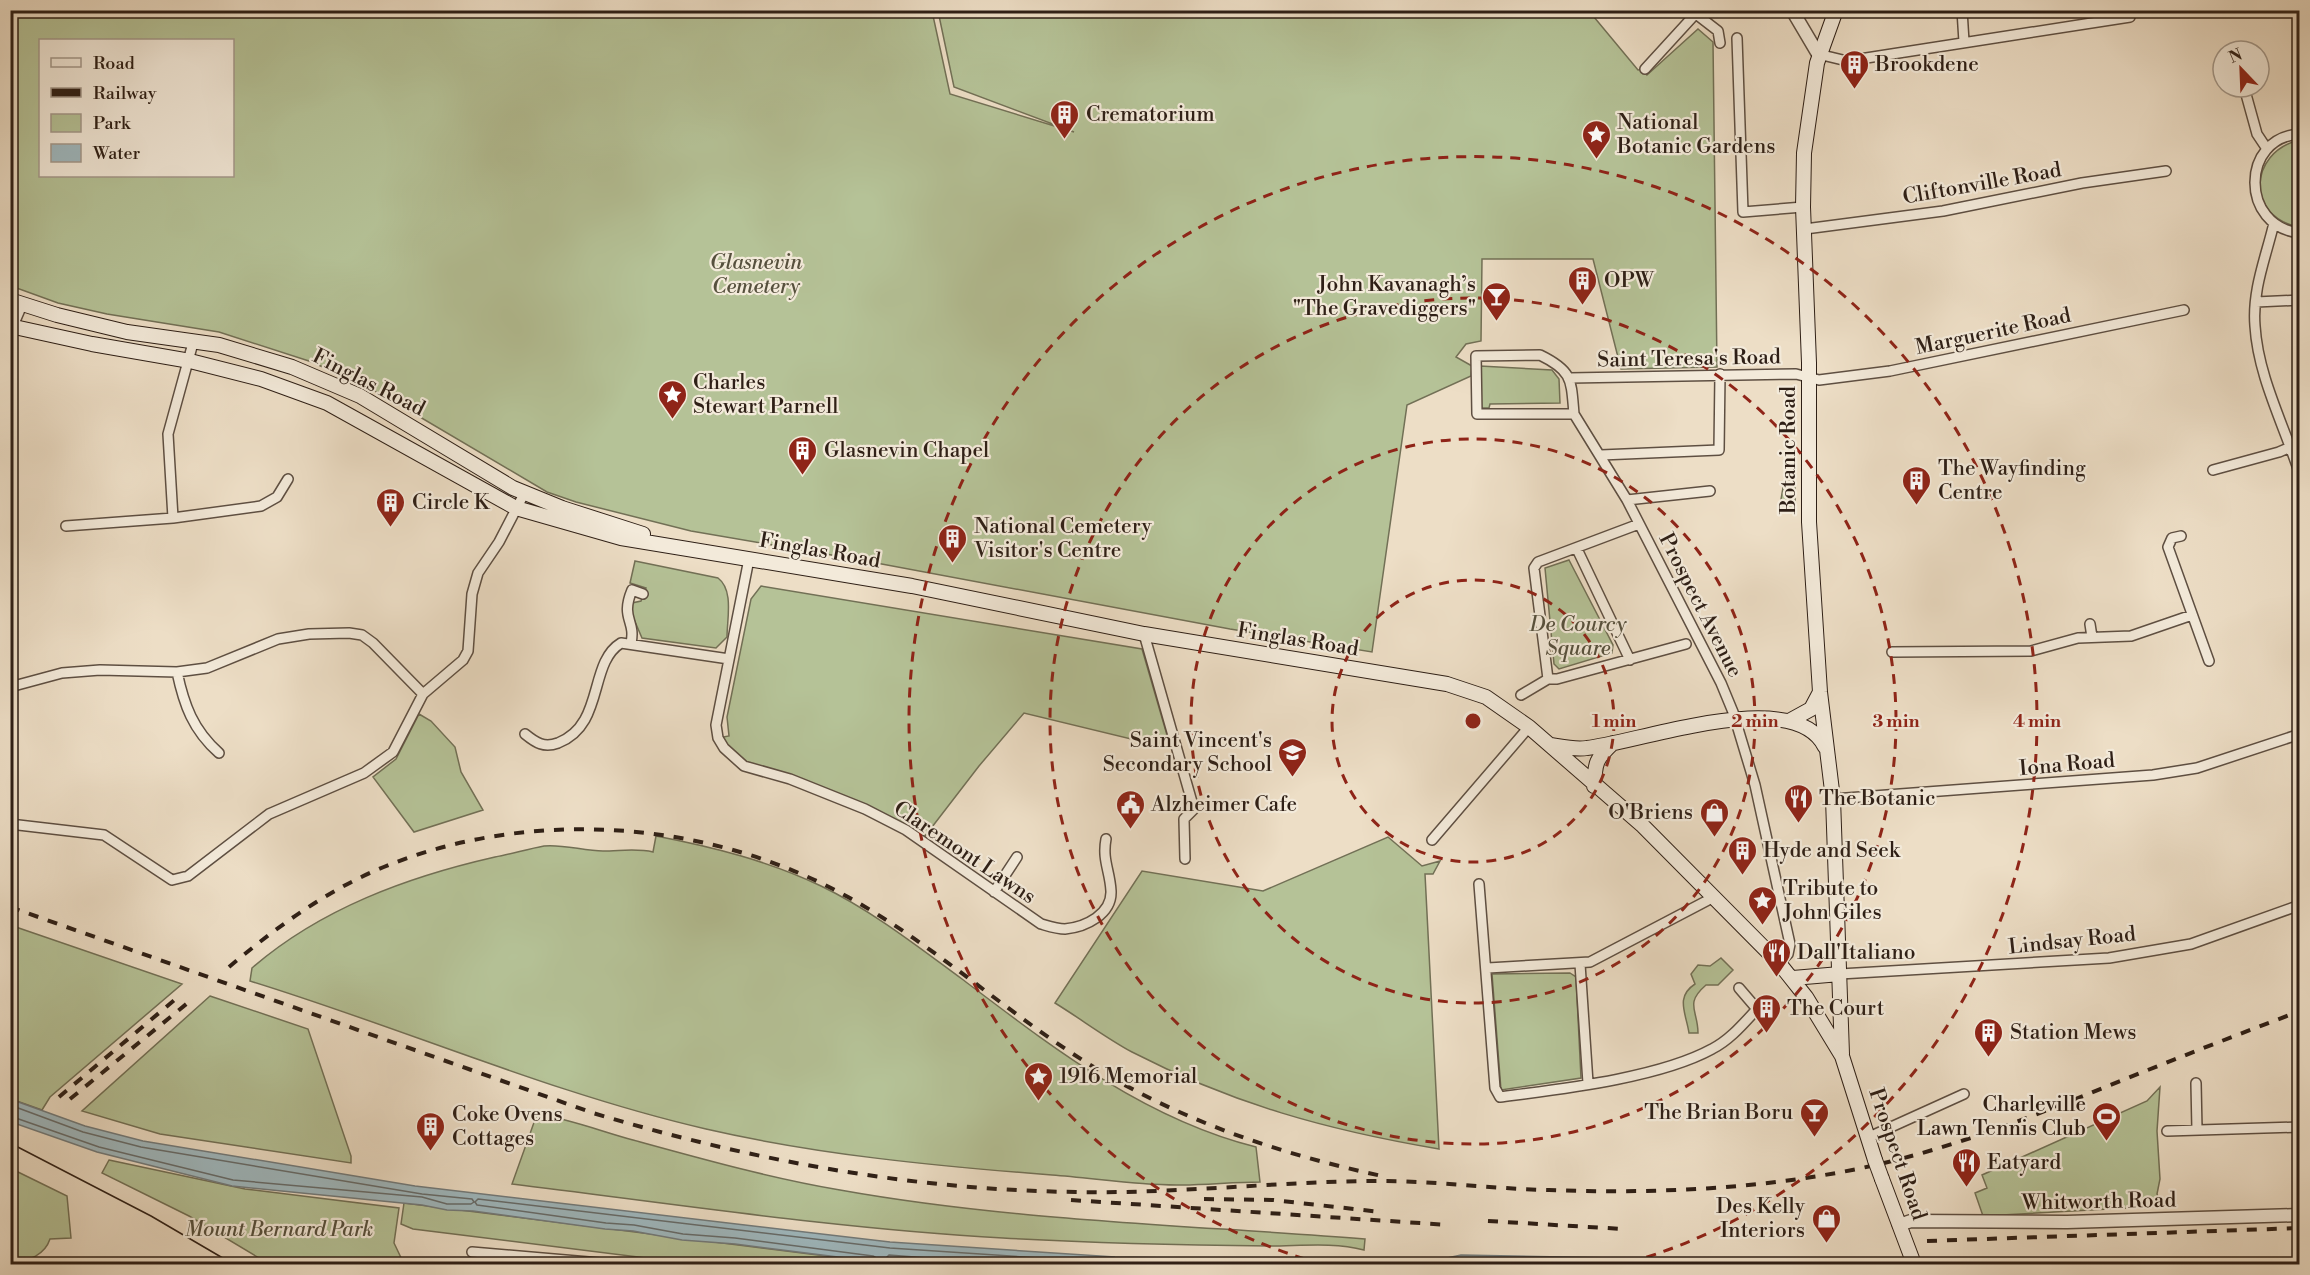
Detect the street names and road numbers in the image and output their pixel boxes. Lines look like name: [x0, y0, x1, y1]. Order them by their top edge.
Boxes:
street label: Cliftonville Road: [1901, 157, 2064, 211]
street label: Marguerite Road: [1913, 303, 2074, 361]
street label: Finglas Road: [308, 343, 429, 422]
street label: Saint Teresa's Road: [1597, 344, 1781, 374]
street label: Botanic Road: [1776, 386, 1802, 515]
street label: Finglas Road: [757, 528, 883, 574]
street label: Prospect Avenue: [1653, 529, 1748, 682]
street label: Finglas Road: [1235, 618, 1361, 662]
street label: Iona Road: [2018, 748, 2116, 782]
street label: Claremont Lawns: [888, 796, 1040, 910]
street label: Lindsay Road: [2007, 921, 2137, 961]
street label: Prospect Road: [1862, 1085, 1932, 1224]
street label: Whitworth Road: [2020, 1188, 2177, 1216]

